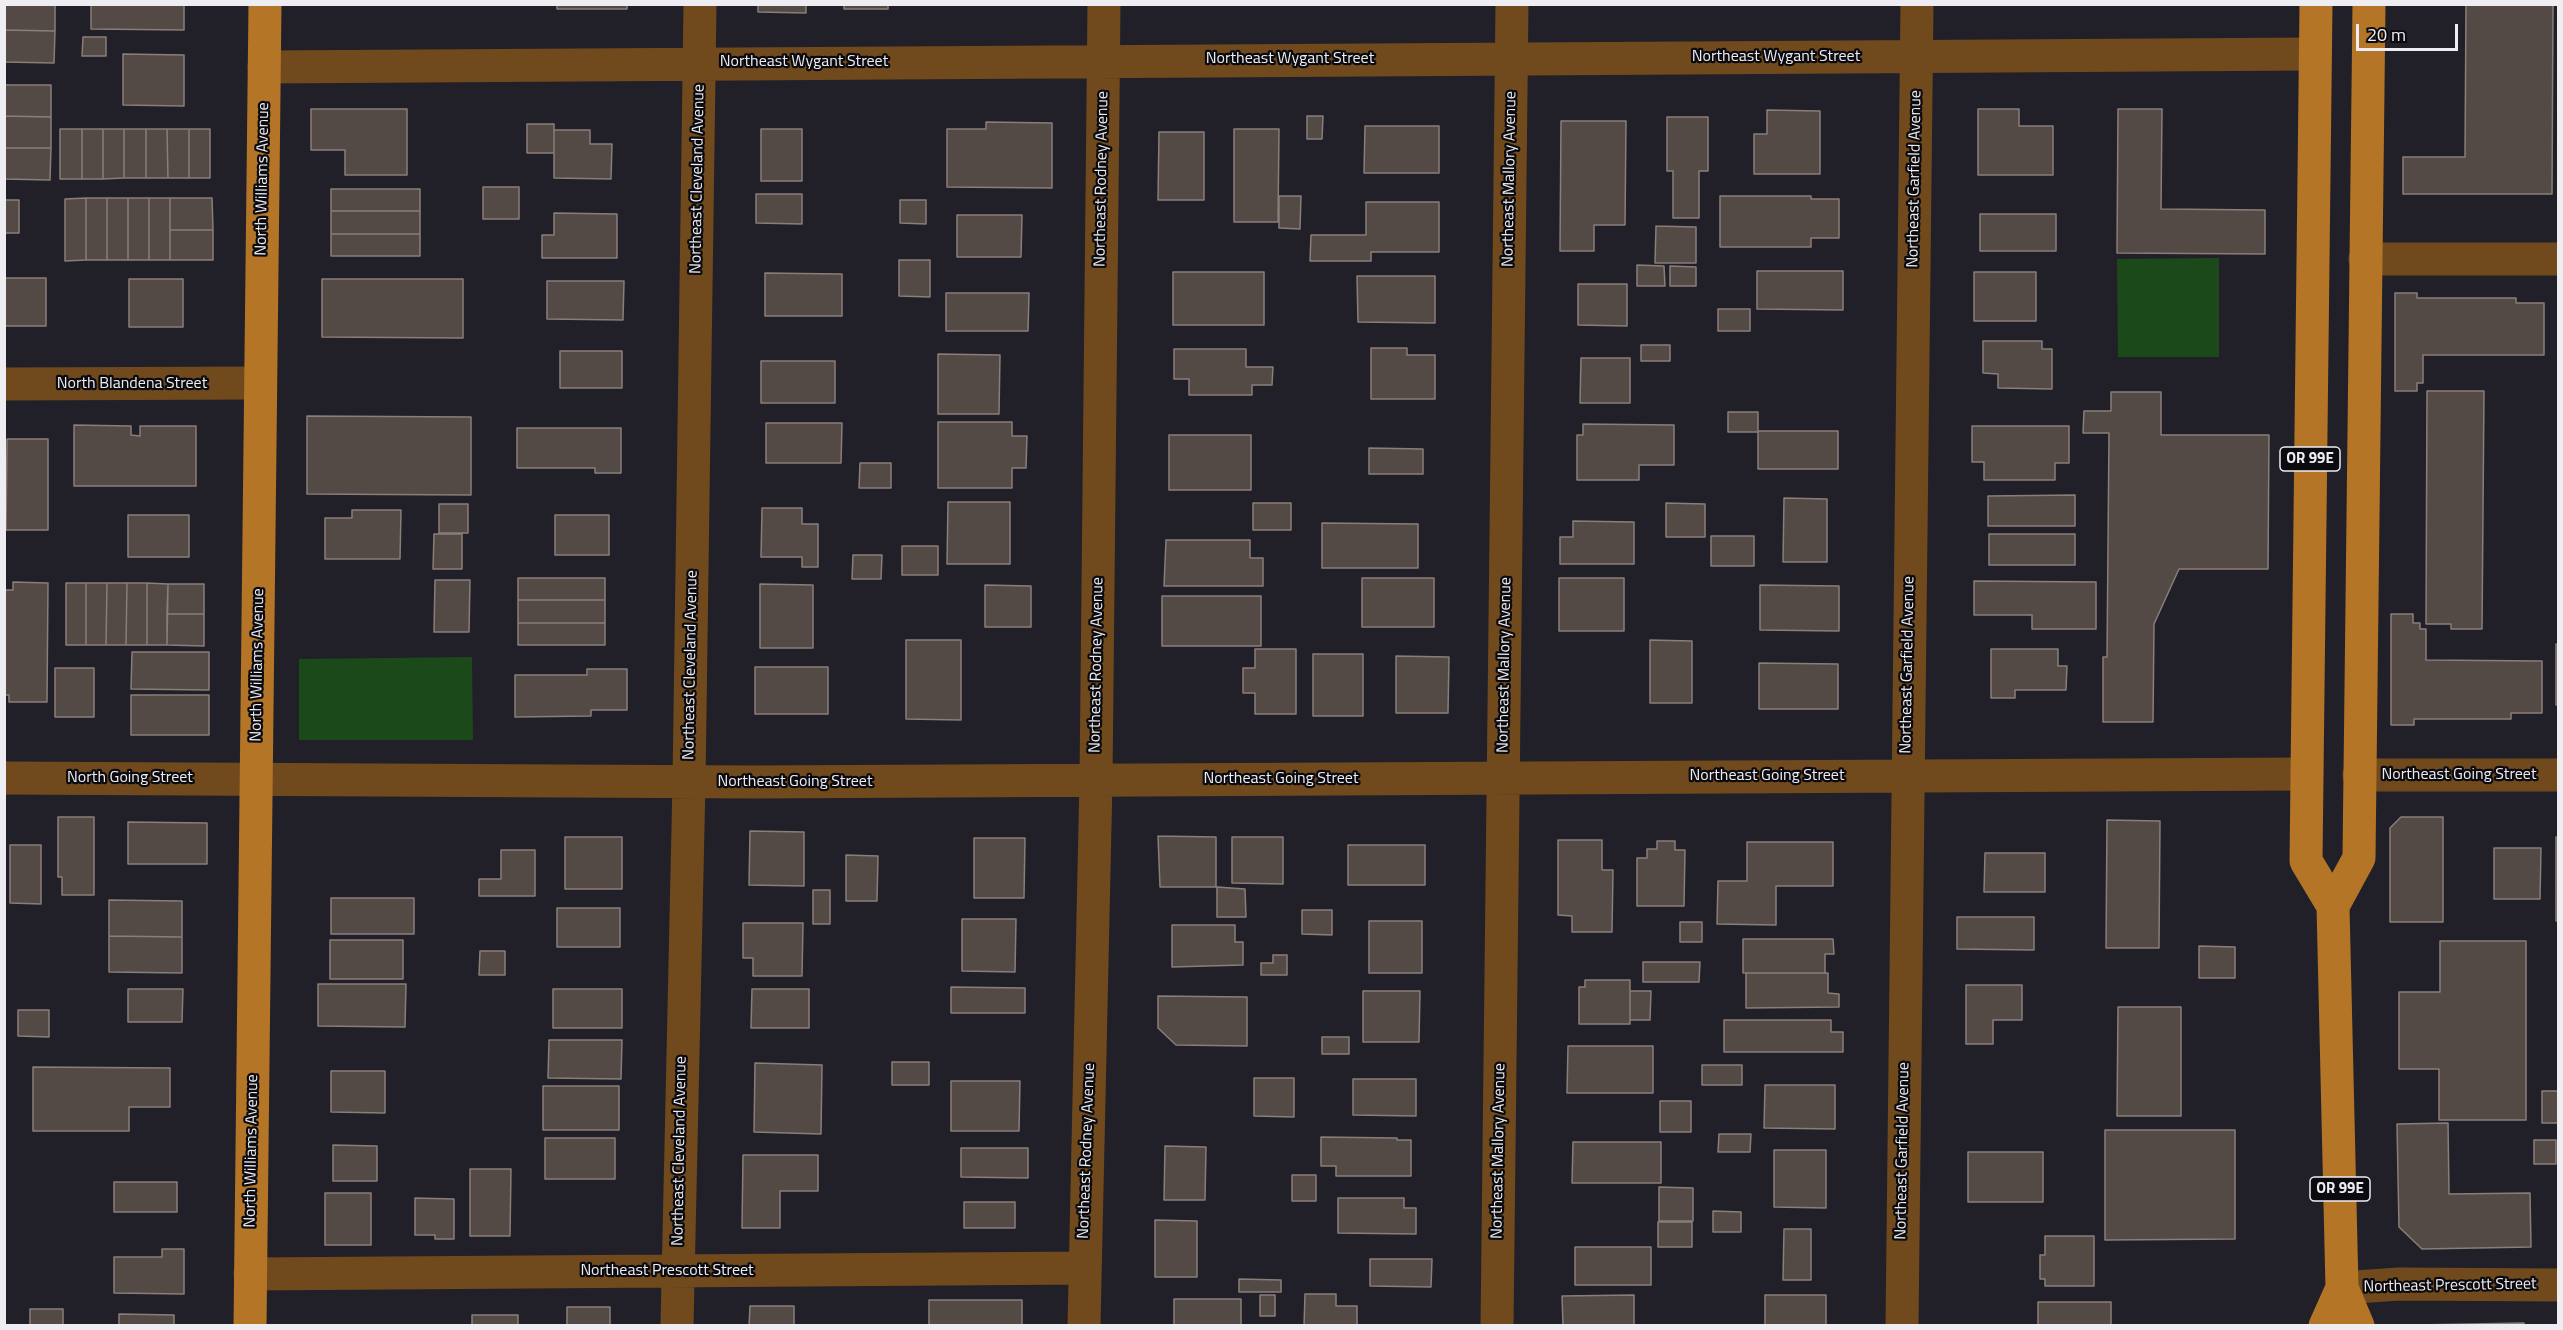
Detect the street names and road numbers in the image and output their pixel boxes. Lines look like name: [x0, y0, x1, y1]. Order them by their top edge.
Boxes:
street label: Northeast Wygant Street: [1692, 47, 1860, 67]
street label: Northeast Wygant Street: [1206, 49, 1374, 69]
street label: Northeast Wygant Street: [720, 52, 888, 72]
street label: Northeast Cleveland Avenue: [687, 84, 709, 274]
street label: Northeast Garfield Avenue: [1904, 90, 1926, 268]
street label: Northeast Rodney Avenue: [1091, 91, 1113, 267]
street label: Northeast Mallory Avenue: [1499, 91, 1521, 267]
street label: North Williams Avenue: [252, 102, 274, 256]
street label: North Blandena Street: [57, 374, 207, 394]
road number: OR 99E: [2280, 447, 2340, 471]
street label: Northeast Cleveland Avenue: [680, 570, 702, 760]
street label: Northeast Garfield Avenue: [1897, 576, 1919, 754]
street label: Northeast Rodney Avenue: [1086, 577, 1108, 753]
street label: Northeast Mallory Avenue: [1494, 577, 1516, 753]
street label: North Williams Avenue: [247, 588, 269, 742]
street label: Northeast Going Street: [2382, 765, 2536, 785]
street label: Northeast Going Street: [1690, 766, 1844, 786]
street label: North Going Street: [67, 768, 193, 788]
street label: Northeast Going Street: [1204, 769, 1358, 789]
street label: Northeast Going Street: [718, 772, 872, 792]
street label: Northeast Cleveland Avenue: [669, 1056, 691, 1246]
street label: Northeast Garfield Avenue: [1892, 1062, 1914, 1240]
street label: Northeast Rodney Avenue: [1074, 1063, 1100, 1239]
street label: Northeast Mallory Avenue: [1488, 1063, 1510, 1239]
street label: North Williams Avenue: [241, 1074, 263, 1228]
road number: OR 99E: [2310, 1177, 2370, 1201]
street label: Northeast Prescott Street: [580, 1261, 754, 1281]
street label: Northeast Prescott Street: [2363, 1275, 2537, 1297]

